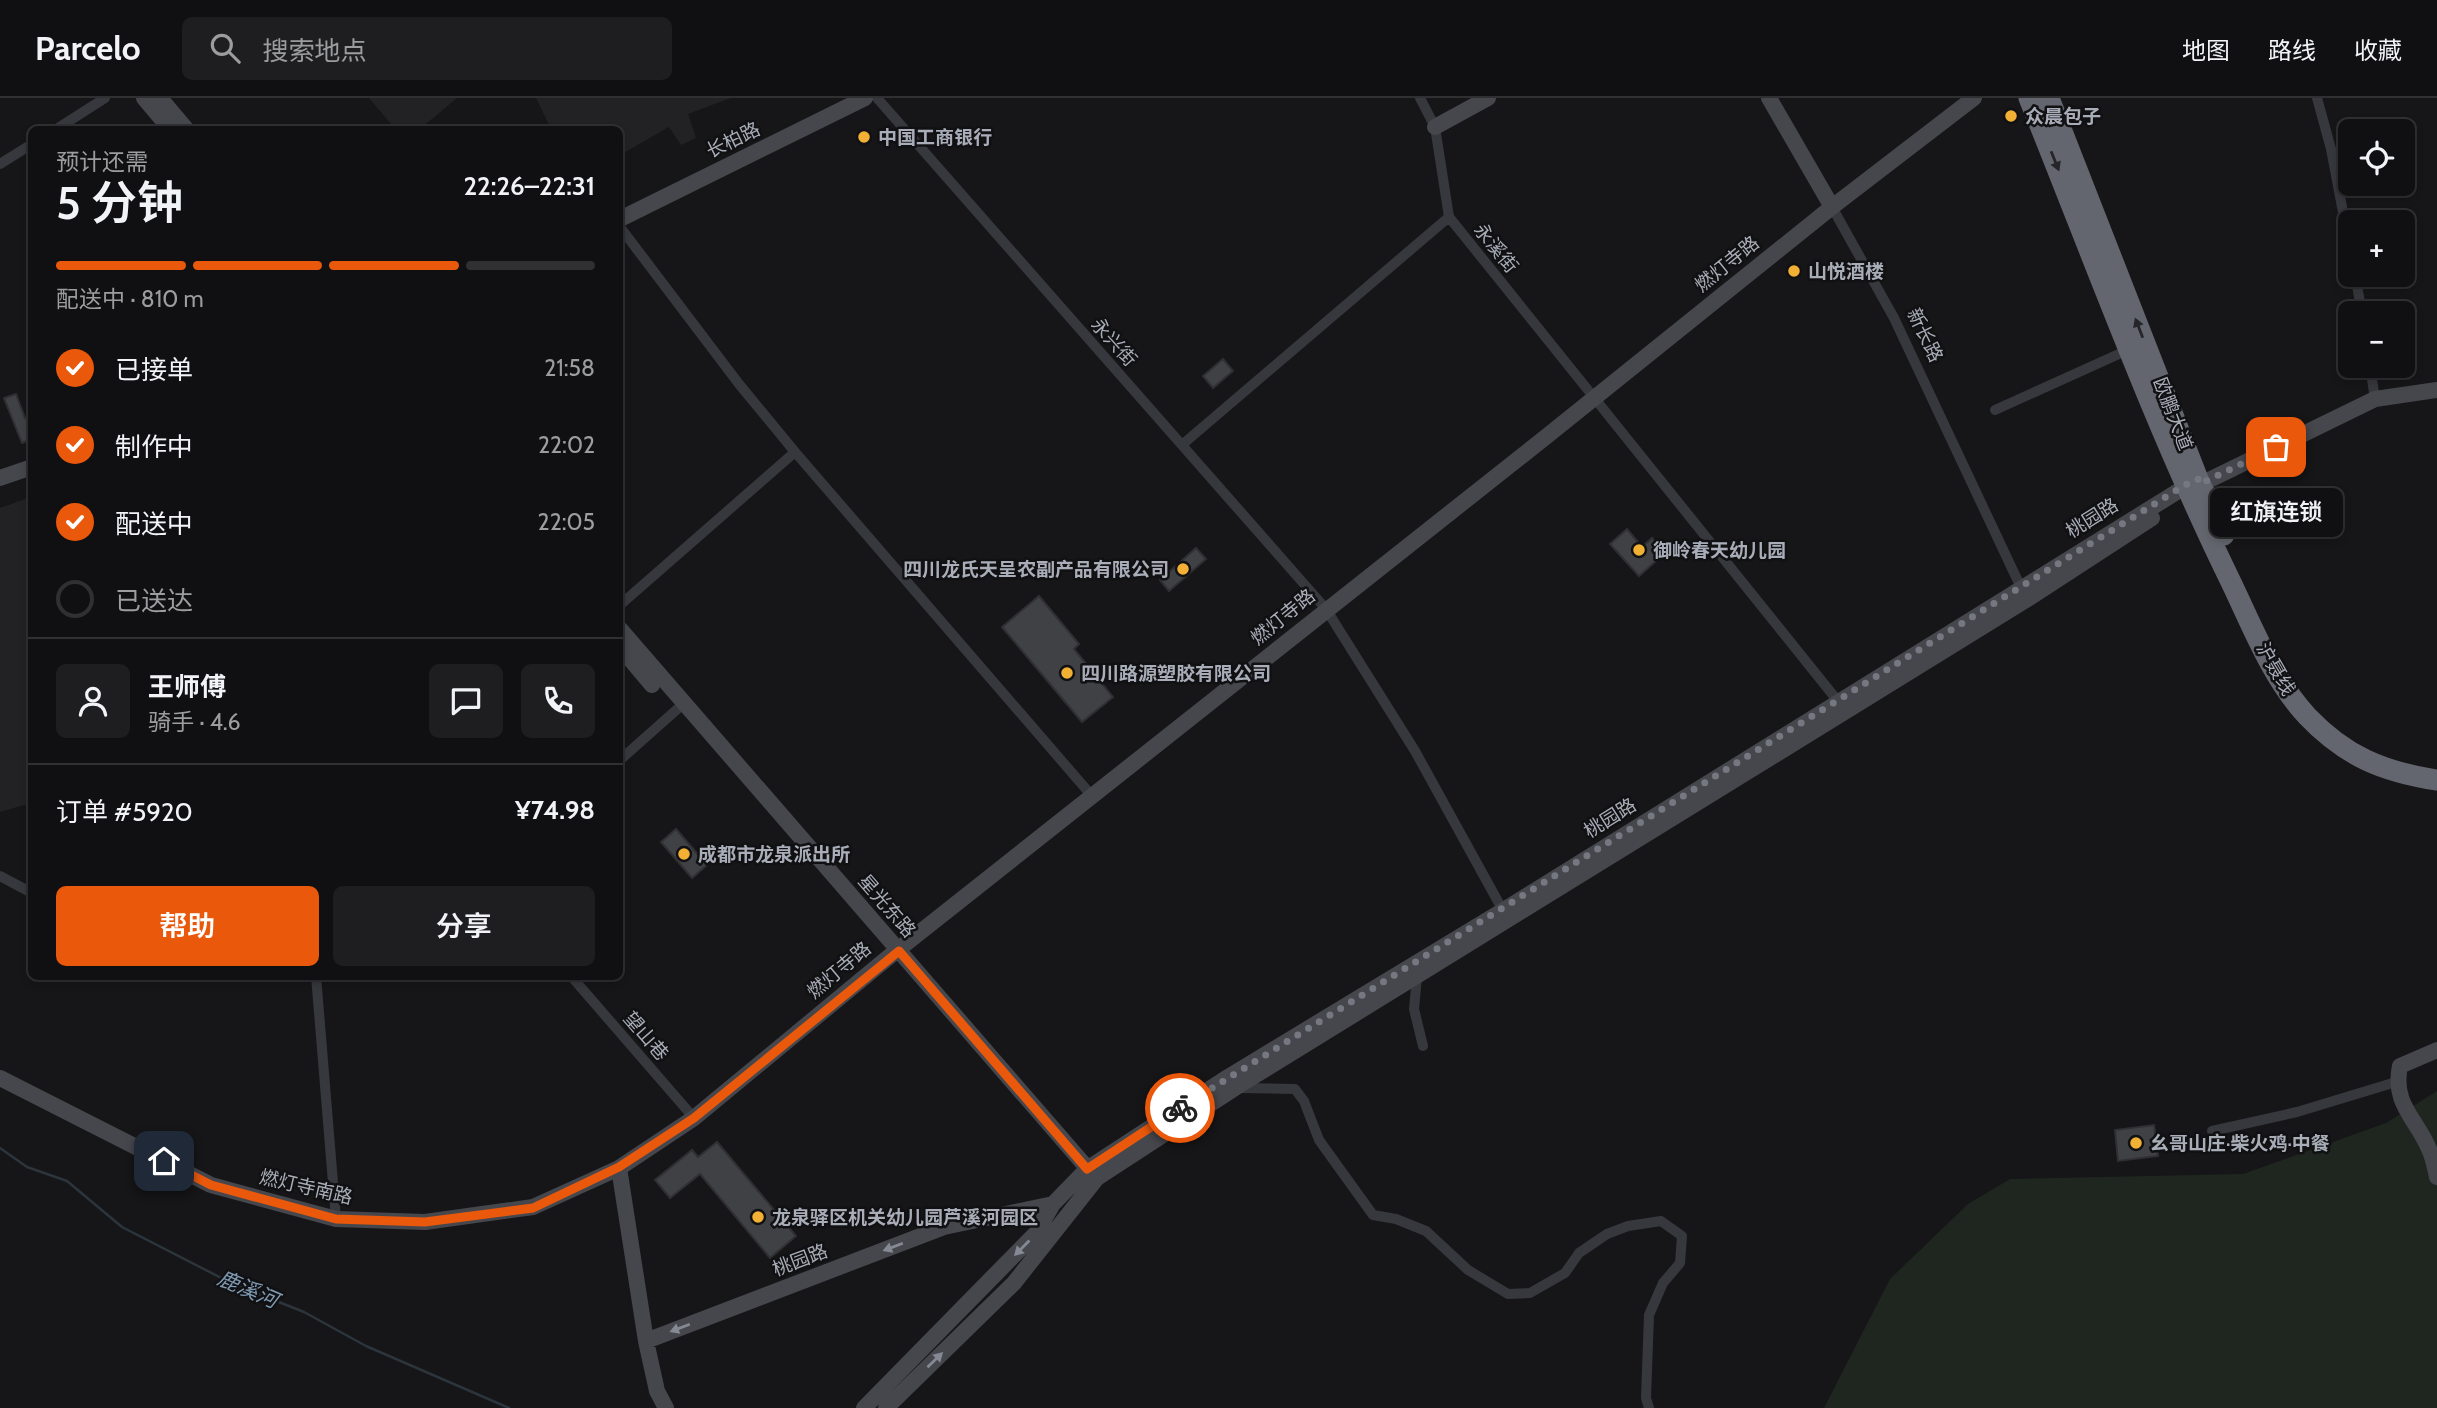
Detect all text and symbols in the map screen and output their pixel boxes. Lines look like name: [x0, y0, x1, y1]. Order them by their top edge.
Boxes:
search box: [182, 17, 672, 80]
text: Parcelo: [35, 28, 140, 68]
icon: search: [206, 29, 244, 67]
text: 搜索地点: [262, 35, 366, 67]
text: 地图: [2182, 36, 2230, 65]
text: 路线: [2268, 36, 2316, 65]
text: 收藏: [2354, 36, 2402, 65]
place label: 众晨包子: [2025, 105, 2101, 128]
marker: 众晨包子: [2003, 108, 2019, 124]
street label: 长柏路: [702, 117, 764, 163]
map controls: [2338, 119, 2415, 378]
button: locate: [2338, 119, 2415, 196]
place label: 中国工商银行: [878, 126, 992, 149]
marker: 中国工商银行: [856, 129, 872, 145]
text: 预计还需: [56, 148, 148, 176]
one-way arrow: [2050, 151, 2061, 172]
text: 22:26–22:31: [463, 170, 595, 202]
text: 5 分钟: [56, 175, 183, 231]
button: +: [2338, 210, 2415, 287]
street label: 永溪街: [1469, 219, 1523, 277]
street label: 燃灯寺路: [1690, 231, 1764, 297]
place label: 山悦酒楼: [1808, 260, 1884, 283]
marker: 山悦酒楼: [1786, 263, 1802, 279]
text: 配送中 · 810 m: [56, 285, 204, 313]
button: −: [2338, 301, 2415, 378]
street label: 新长路: [1902, 304, 1948, 366]
street label: 永兴街: [1086, 313, 1142, 371]
one-way arrow: [2134, 318, 2145, 339]
icon: check: [56, 349, 94, 387]
text: 已接单: [115, 354, 193, 386]
text: 21:58: [544, 354, 595, 382]
street label: 欧鹏大道: [2149, 374, 2197, 454]
pin: [2246, 417, 2306, 477]
icon: check: [56, 426, 94, 464]
icon: bag: [2257, 428, 2295, 466]
text: 制作中: [115, 431, 193, 463]
text: 22:02: [538, 431, 595, 459]
callout: 红旗连锁: [2210, 489, 2342, 538]
street label: 桃园路: [2062, 493, 2122, 543]
text: 红旗连锁: [2231, 498, 2323, 526]
icon: check: [56, 503, 94, 541]
text: 配送中: [115, 508, 193, 540]
text: 22:05: [538, 508, 595, 536]
place label: 御岭春天幼儿园: [1653, 539, 1786, 562]
marker: 御岭春天幼儿园: [1631, 542, 1647, 558]
place label: 四川龙氏天呈农副产品有限公司: [903, 558, 1169, 581]
marker: 四川龙氏天呈农副产品有限公司: [1175, 561, 1191, 577]
street label: 燃灯寺路: [1246, 584, 1320, 650]
text: 已送达: [115, 585, 193, 617]
street label: 沪聂线: [2252, 639, 2300, 699]
place label: 四川路源塑胶有限公司: [1081, 662, 1271, 685]
button: person: [56, 664, 130, 738]
button: chat: [429, 664, 503, 738]
button: phone: [521, 664, 595, 738]
marker: 四川路源塑胶有限公司: [1059, 665, 1075, 681]
text: 王师傅: [148, 671, 226, 703]
text: 骑手 · 4.6: [148, 708, 241, 736]
street label: 桃园路: [1580, 793, 1640, 843]
text: ¥74.98: [515, 794, 595, 826]
text: 订单 #5920: [56, 796, 193, 828]
place label: 成都市龙泉派出所: [698, 843, 850, 866]
marker: 成都市龙泉派出所: [676, 846, 692, 862]
street label: 星光东路: [853, 870, 921, 942]
button: 帮助: [56, 886, 319, 966]
button: 分享: [333, 886, 595, 966]
street label: 燃灯寺路: [802, 937, 876, 1003]
street label: 望山巷: [619, 1007, 673, 1065]
courier: [1145, 1073, 1215, 1143]
icon: bike: [1161, 1089, 1199, 1127]
pin: [134, 1131, 194, 1191]
place label: 幺哥山庄·柴火鸡·中餐: [2150, 1132, 2330, 1155]
marker: 幺哥山庄·柴火鸡·中餐: [2128, 1135, 2144, 1151]
icon: home: [145, 1142, 183, 1180]
street label: 燃灯寺南路: [257, 1165, 355, 1209]
place label: 龙泉驿区机关幼儿园芦溪河园区: [772, 1206, 1038, 1229]
marker: 龙泉驿区机关幼儿园芦溪河园区: [750, 1209, 766, 1225]
street label: 桃园路: [769, 1239, 831, 1281]
one-way arrow: [1013, 1239, 1030, 1256]
one-way arrow: [882, 1241, 903, 1252]
water label: 鹿溪河: [214, 1265, 286, 1314]
one-way arrow: [670, 1323, 691, 1334]
one-way arrow: [926, 1352, 943, 1369]

